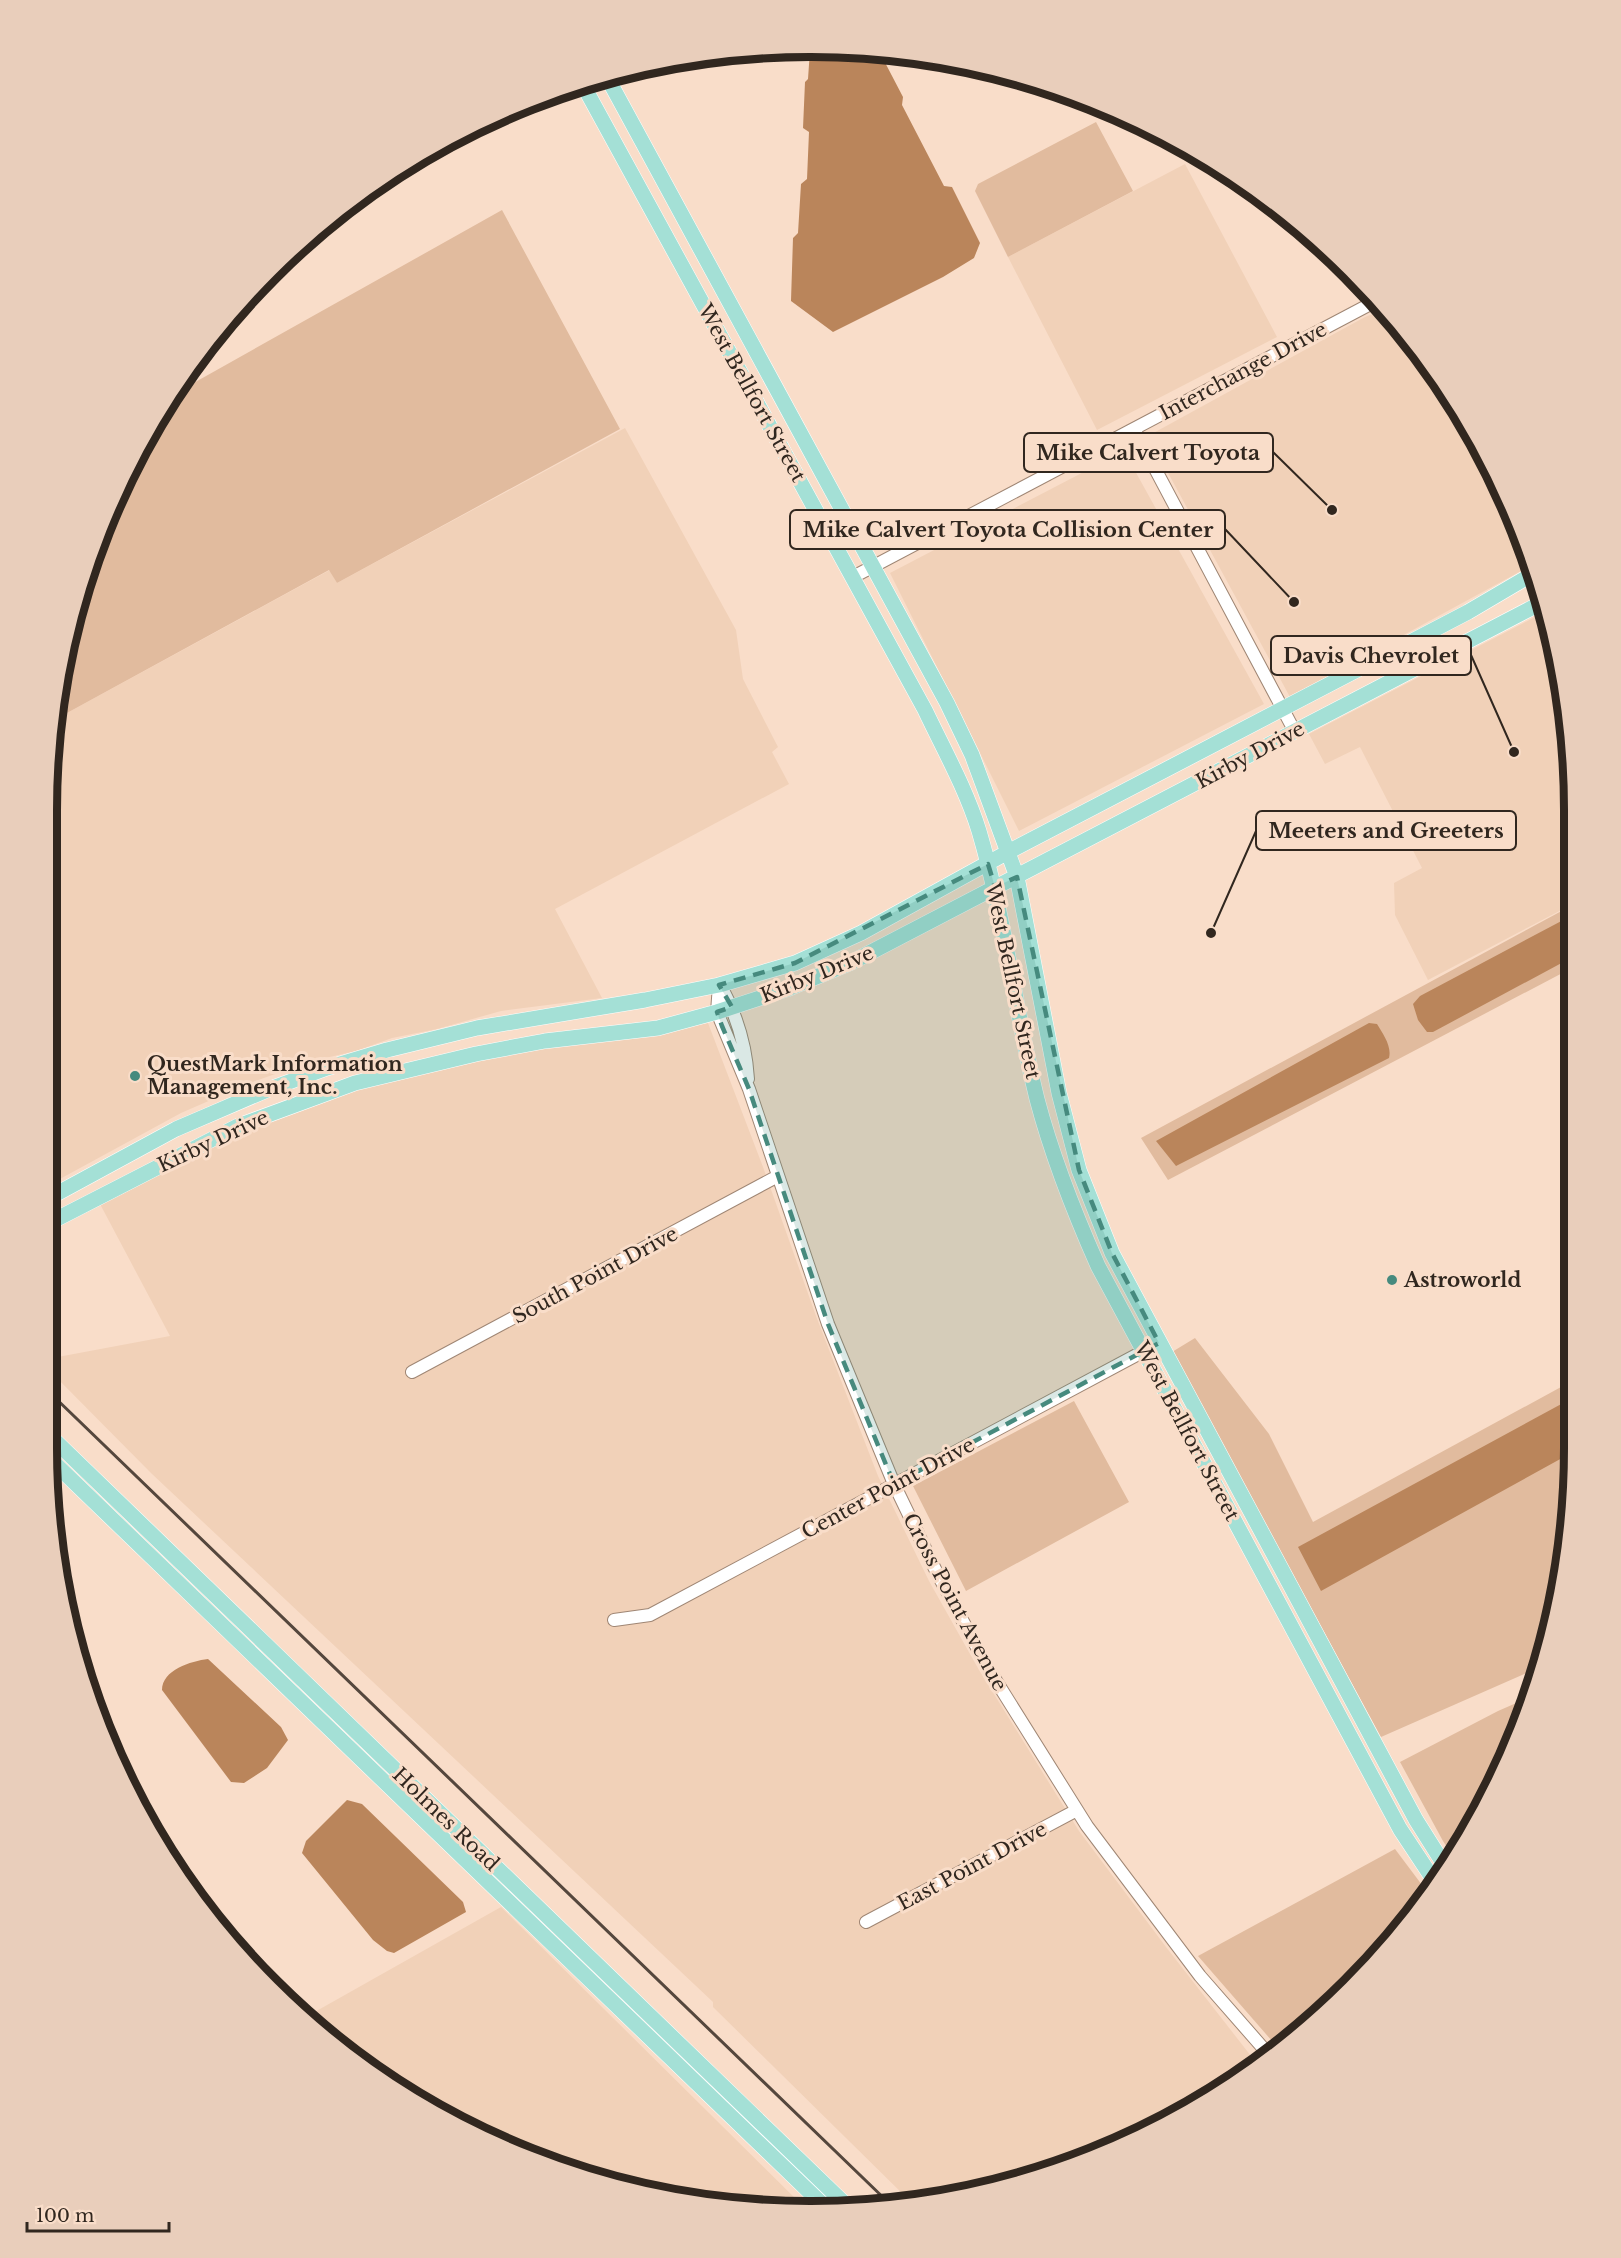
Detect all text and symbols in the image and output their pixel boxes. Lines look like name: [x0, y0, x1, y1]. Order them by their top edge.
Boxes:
street label: West Bellfort Street: [693, 299, 811, 487]
street label: Interchange Drive: [1155, 317, 1331, 425]
callout: Mike Calvert Toyota: [1024, 433, 1273, 472]
text: Mike Calvert Toyota: [1036, 440, 1260, 466]
callout: Mike Calvert Toyota Collision Center: [790, 510, 1225, 549]
text: Mike Calvert Toyota Collision Center: [803, 517, 1214, 543]
callout: Davis Chevrolet: [1271, 636, 1471, 675]
text: Davis Chevrolet: [1283, 643, 1459, 669]
street label: Kirby Drive: [1191, 716, 1309, 794]
callout: Meeters and Greeters: [1256, 811, 1516, 850]
text: Meeters and Greeters: [1268, 818, 1504, 844]
street label: West Bellfort Street: [980, 880, 1046, 1082]
street label: Kirby Drive: [757, 940, 877, 1008]
place label: QuestMark Information Management, Inc.: [147, 1052, 403, 1099]
marker: QuestMark Information Management, Inc.: [128, 1069, 142, 1083]
street label: Kirby Drive: [154, 1105, 272, 1177]
street label: South Point Drive: [508, 1221, 682, 1329]
place label: Astroworld: [1403, 1268, 1521, 1292]
marker: Astroworld: [1385, 1273, 1399, 1287]
street label: West Bellfort Street: [1129, 1336, 1245, 1525]
street label: Center Point Drive: [797, 1432, 979, 1544]
street label: Cross Point Avenue: [898, 1509, 1012, 1695]
street label: Holmes Road: [388, 1762, 504, 1876]
street label: East Point Drive: [893, 1817, 1051, 1915]
scale bar: [27, 2195, 170, 2233]
text: 100 m: [36, 2205, 94, 2227]

